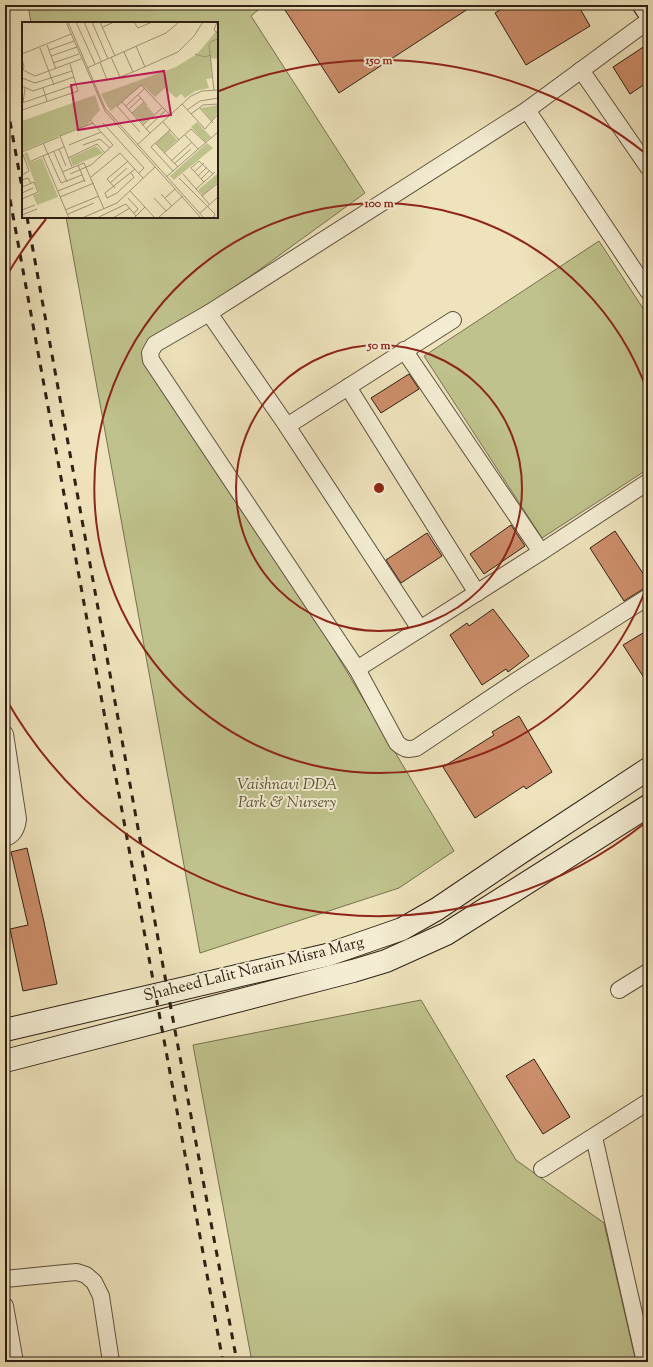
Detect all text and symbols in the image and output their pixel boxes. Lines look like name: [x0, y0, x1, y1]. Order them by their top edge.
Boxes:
inset map: [22, 22, 218, 218]
text: 150 m: [364, 52, 393, 70]
text: 100 m: [363, 195, 394, 213]
text: 50 m: [367, 337, 391, 355]
centre of rings: [372, 481, 386, 495]
park label: Vaishnavi DDA Park & Nursery: [237, 774, 338, 815]
street label: Shaheed Lalit Narain Misra Marg: [141, 931, 367, 1009]

